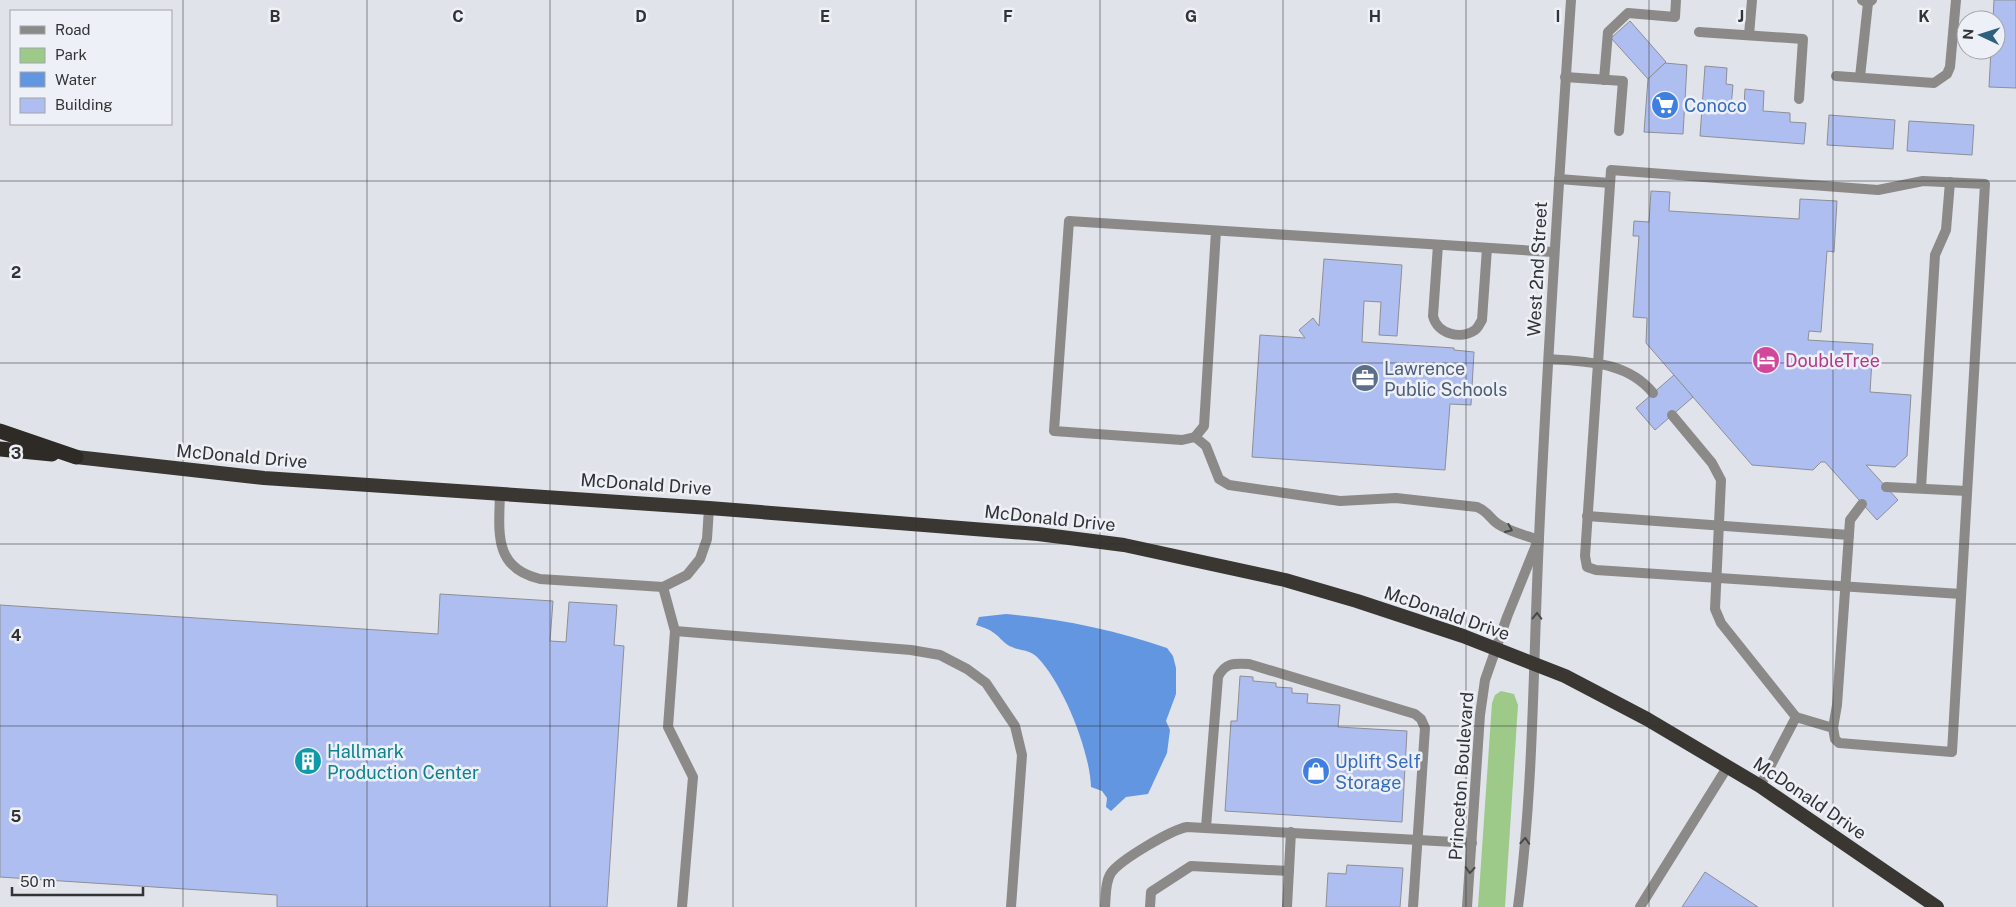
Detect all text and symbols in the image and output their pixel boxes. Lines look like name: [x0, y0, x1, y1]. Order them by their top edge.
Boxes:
text: B: [270, 7, 281, 26]
text: C: [452, 7, 464, 26]
text: D: [635, 7, 647, 26]
text: E: [820, 7, 830, 26]
text: F: [1003, 7, 1013, 26]
text: G: [1185, 7, 1197, 26]
text: H: [1369, 7, 1381, 26]
text: I: [1556, 7, 1560, 26]
text: J: [1738, 7, 1744, 26]
text: K: [1918, 7, 1930, 26]
legend: [10, 10, 172, 125]
north arrow: [1956, 10, 2006, 60]
text: Road: [55, 21, 91, 38]
text: N: [1960, 28, 1976, 40]
text: Park: [55, 46, 87, 63]
text: Water: [55, 71, 97, 88]
supermarket icon: Conoco: [1650, 90, 1680, 120]
place label: Conoco: [1684, 95, 1747, 116]
text: Building: [55, 96, 113, 113]
street label: West 2nd Street: [1523, 201, 1551, 337]
text: 2: [11, 263, 21, 282]
hotel icon: DoubleTree: [1751, 345, 1781, 375]
place label: DoubleTree: [1785, 350, 1880, 371]
place label: Lawrence Public Schools: [1384, 358, 1507, 400]
office icon: Lawrence Public Schools: [1350, 363, 1380, 393]
street label: McDonald Drive: [176, 440, 308, 472]
text: 3: [11, 444, 21, 463]
street label: McDonald Drive: [580, 469, 712, 499]
street label: McDonald Drive: [983, 501, 1117, 535]
one-way arrow: [1504, 523, 1513, 534]
street label: McDonald Drive: [1381, 582, 1513, 644]
one-way arrow: [1532, 612, 1542, 620]
text: 4: [11, 626, 22, 645]
street label: Princeton Boulevard: [1445, 691, 1477, 861]
place label: Hallmark Production Center: [327, 741, 479, 783]
building icon: Hallmark Production Center: [293, 746, 323, 776]
place label: Uplift Self Storage: [1335, 751, 1421, 793]
street label: McDonald Drive: [1750, 752, 1870, 844]
shop icon: Uplift Self Storage: [1301, 756, 1331, 786]
text: 5: [11, 807, 22, 826]
one-way arrow: [1519, 837, 1530, 845]
scale bar: [12, 864, 144, 896]
one-way arrow: [1464, 866, 1475, 874]
text: 50 m: [20, 873, 55, 890]

